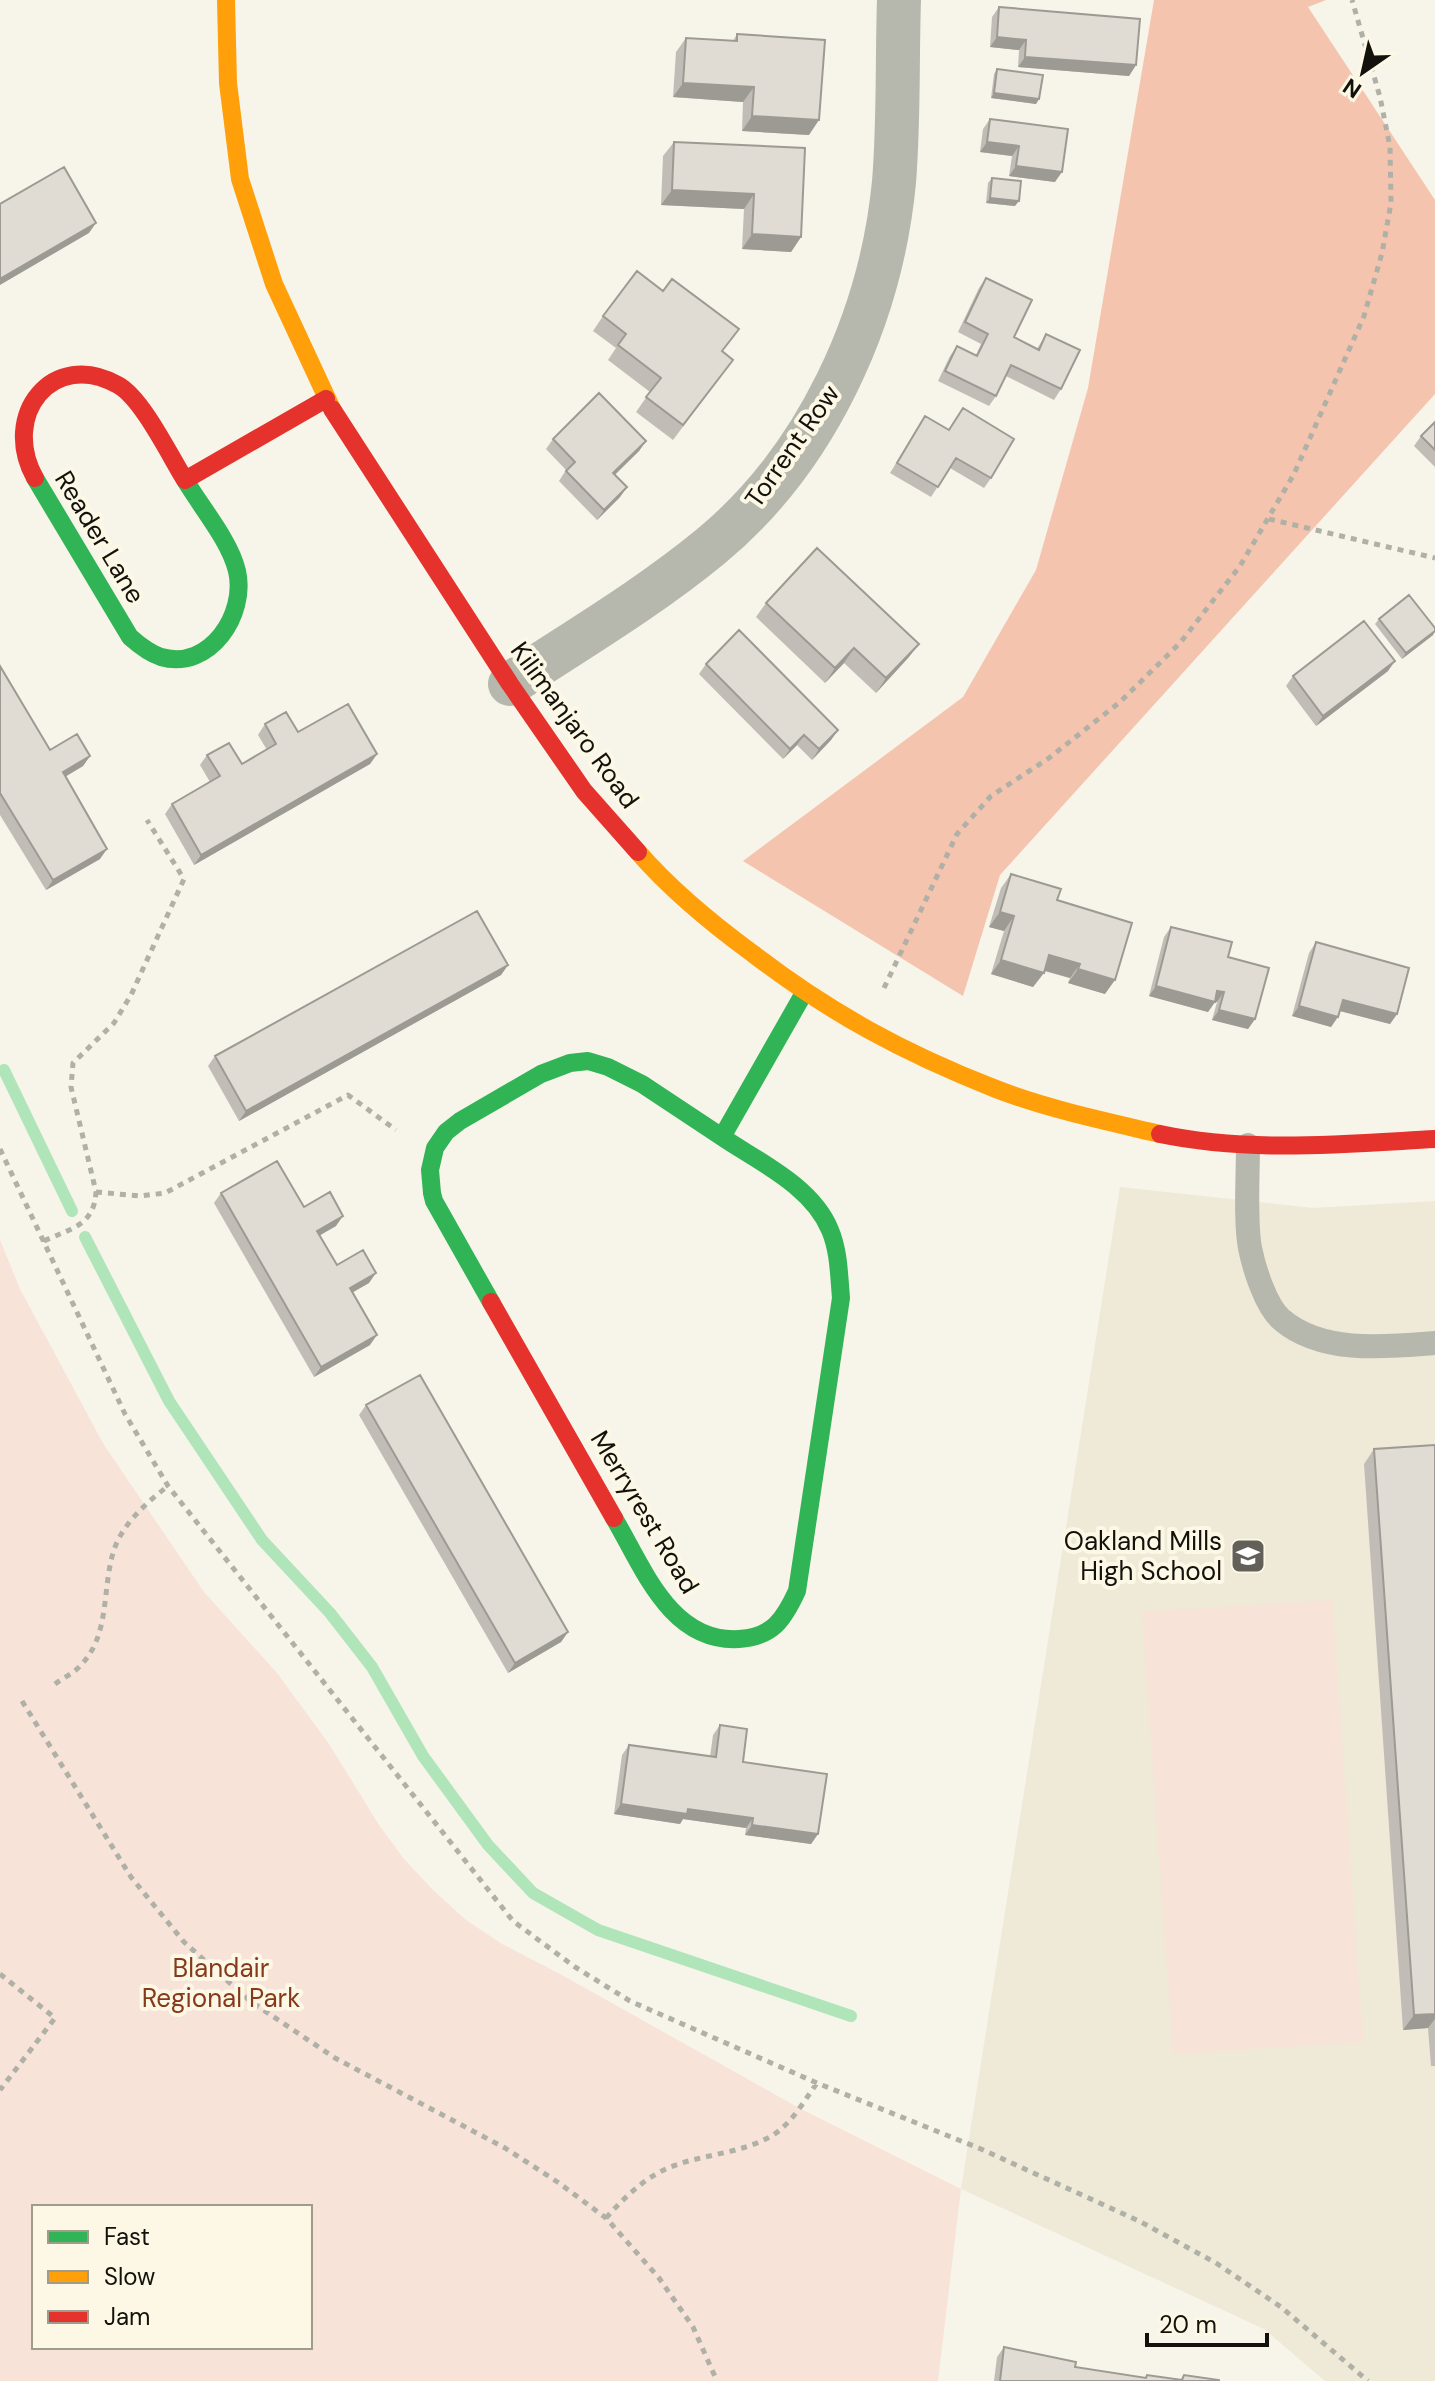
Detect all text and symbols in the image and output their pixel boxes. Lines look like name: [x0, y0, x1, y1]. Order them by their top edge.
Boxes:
north arrow: [1323, 32, 1403, 112]
text: N: [1337, 72, 1367, 105]
street label: Torrent Row: [737, 378, 847, 514]
street label: Reader Lane: [47, 464, 153, 610]
street label: Kilimanjaro Road: [503, 635, 647, 815]
street label: Merryrest Road: [583, 1424, 707, 1600]
place label: Oakland Mills High School: [1064, 1524, 1222, 1588]
school or university icon: Oakland Mills High School: [1229, 1537, 1267, 1575]
park label: Blandair Regional Park: [142, 1951, 300, 2015]
legend: [32, 2205, 312, 2349]
text: Fast: [104, 2221, 150, 2252]
text: Slow: [104, 2261, 155, 2292]
scale bar: [1147, 2297, 1267, 2347]
text: Jam: [104, 2301, 150, 2332]
text: 20 m: [1159, 2309, 1217, 2340]

